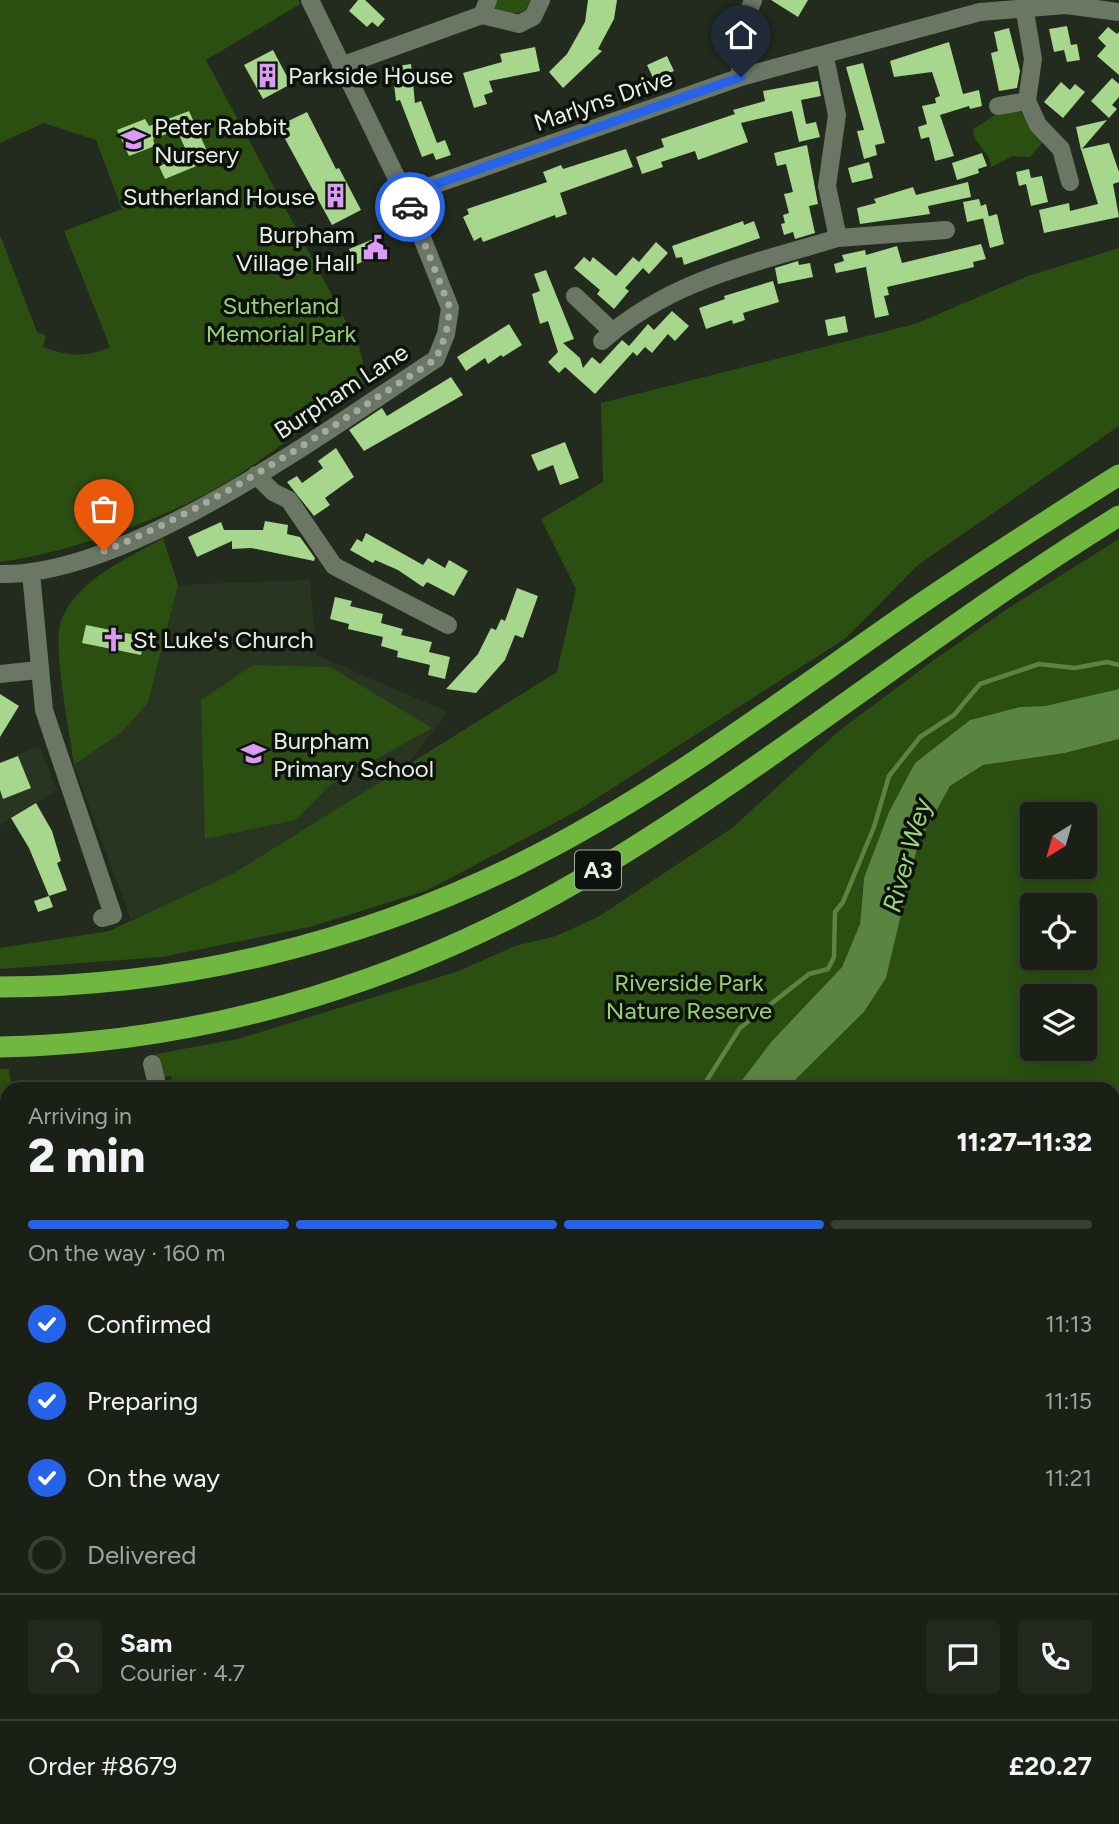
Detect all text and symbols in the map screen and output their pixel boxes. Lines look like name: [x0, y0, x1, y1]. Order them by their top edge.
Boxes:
pin: [711, 5, 771, 77]
icon: home: [722, 16, 760, 54]
building icon: Parkside House: [254, 61, 282, 89]
place label: Parkside House: [288, 61, 453, 90]
street label: Marlyns Drive: [530, 63, 676, 137]
place label: Peter Rabbit Nursery: [154, 112, 287, 169]
school or university icon: Peter Rabbit Nursery: [120, 126, 148, 154]
courier: [375, 172, 445, 242]
place label: Sutherland House: [123, 182, 315, 211]
building icon: Sutherland House: [321, 182, 349, 210]
icon: car: [391, 188, 429, 226]
place label: Burpham Village Hall: [236, 220, 355, 277]
public building icon: Burpham Village Hall: [361, 234, 389, 262]
park label: Sutherland Memorial Park: [206, 291, 357, 348]
street label: Burpham Lane: [269, 337, 413, 445]
pin: [74, 479, 134, 551]
icon: bag: [85, 490, 123, 528]
church icon: St Luke's Church: [99, 625, 127, 653]
place label: St Luke's Church: [133, 625, 314, 654]
place label: Burpham Primary School: [273, 726, 434, 783]
school or university icon: Burpham Primary School: [239, 740, 267, 768]
water label: River Wey: [876, 793, 939, 916]
north arrow: [1020, 802, 1097, 878]
map controls: [1020, 802, 1097, 1061]
road number: A3: [575, 850, 621, 890]
button: locate: [1020, 893, 1097, 970]
park label: Riverside Park Nature Reserve: [606, 968, 772, 1025]
button: layers: [1020, 984, 1097, 1061]
text: Arriving in: [28, 1102, 132, 1130]
text: 11:27–11:32: [957, 1126, 1092, 1158]
text: 2 min: [28, 1128, 145, 1184]
text: On the way · 160 m: [28, 1239, 225, 1267]
icon: check: [28, 1305, 66, 1343]
text: Confirmed: [87, 1308, 211, 1340]
text: 11:13: [1045, 1310, 1092, 1338]
icon: check: [28, 1382, 66, 1420]
text: Preparing: [87, 1385, 198, 1417]
text: 11:15: [1044, 1387, 1092, 1415]
icon: check: [28, 1459, 66, 1497]
text: On the way: [87, 1462, 220, 1494]
text: 11:21: [1045, 1464, 1092, 1492]
text: Delivered: [87, 1539, 196, 1571]
button: person: [28, 1620, 102, 1694]
button: chat: [926, 1620, 1000, 1694]
button: phone: [1018, 1620, 1092, 1694]
text: Sam: [120, 1627, 172, 1659]
text: Courier · 4.7: [120, 1659, 245, 1687]
text: Order #8679: [28, 1750, 177, 1782]
text: £20.27: [1009, 1750, 1092, 1782]

